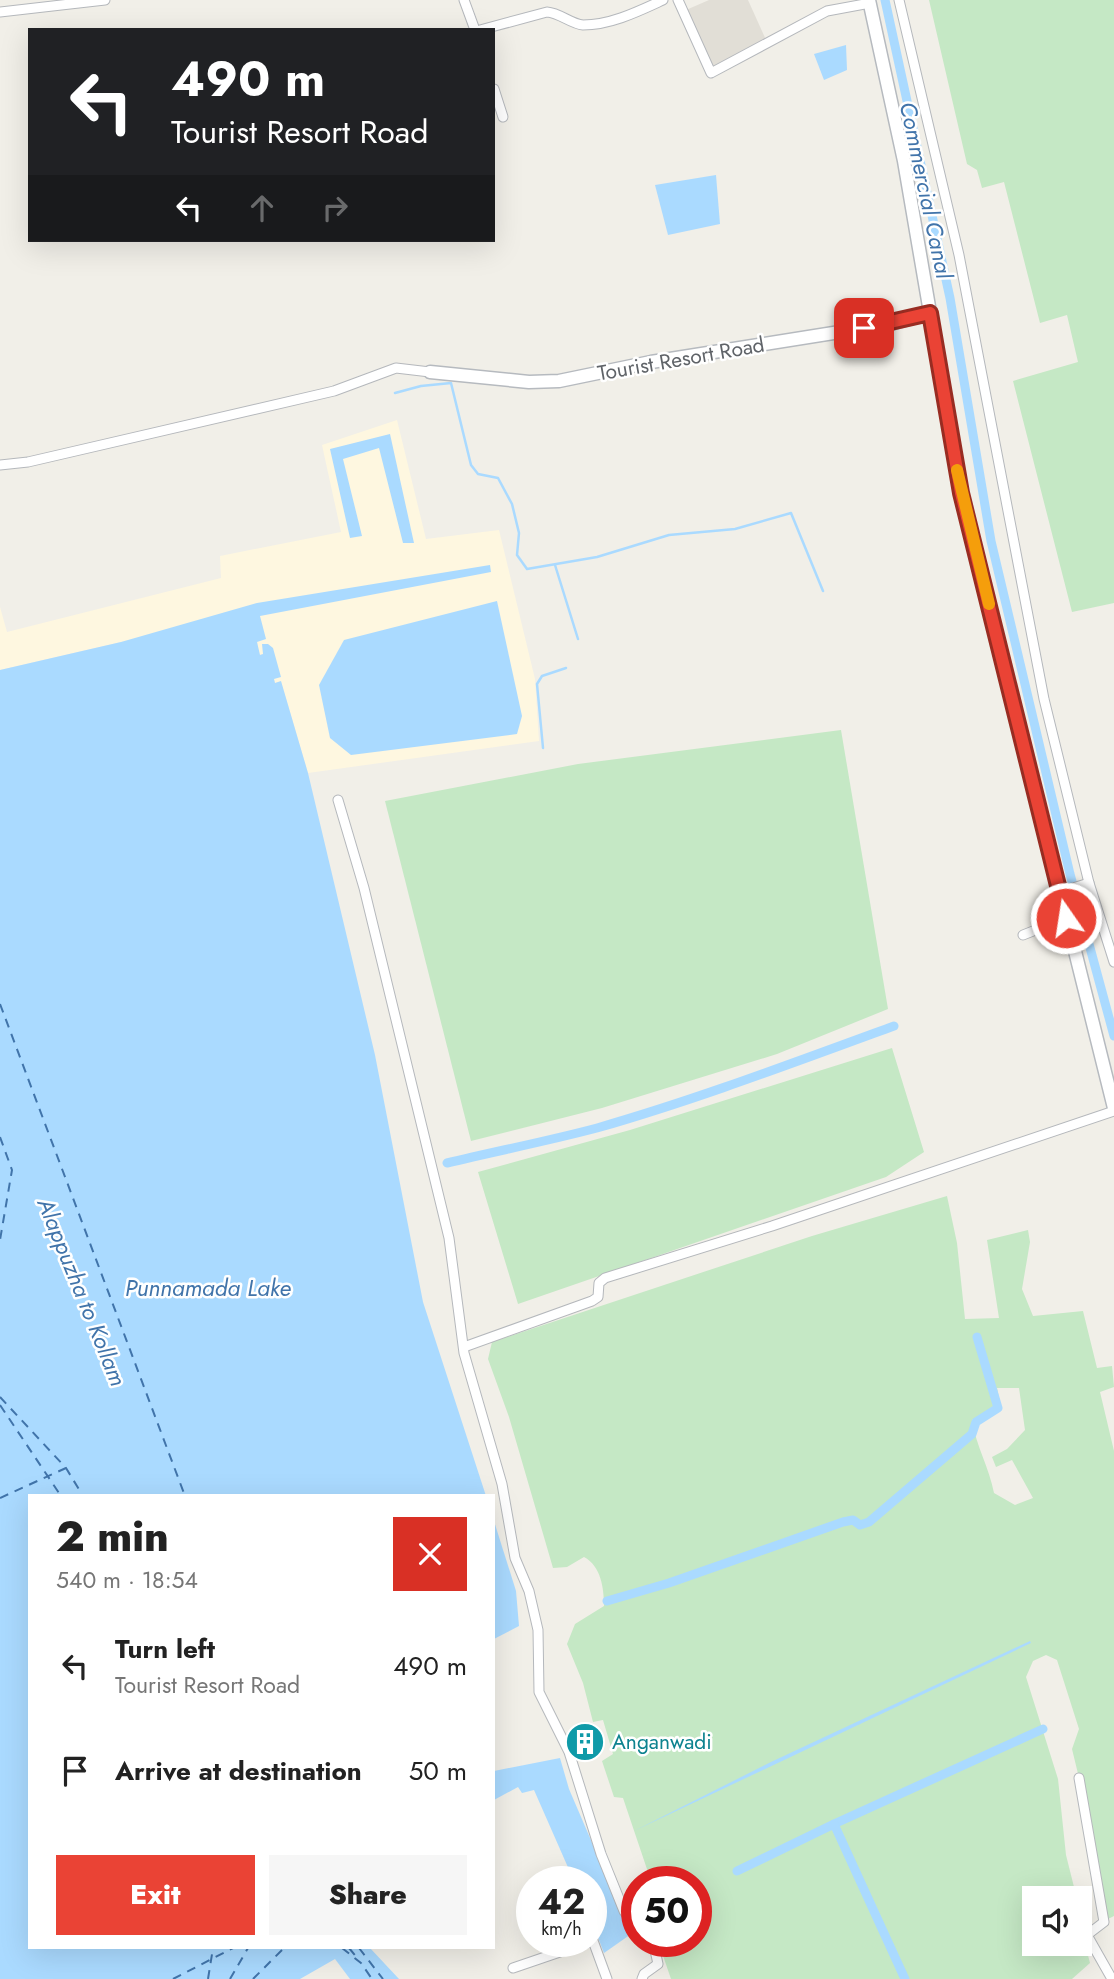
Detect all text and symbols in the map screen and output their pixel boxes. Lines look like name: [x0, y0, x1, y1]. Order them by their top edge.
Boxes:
text: 490 m: [171, 44, 325, 114]
icon: left: [56, 56, 147, 147]
water label: Commercial Canal: [891, 98, 962, 282]
text: Tourist Resort Road: [171, 109, 428, 155]
icon: left: [170, 189, 208, 227]
icon: ahead: [243, 189, 281, 227]
icon: right: [316, 189, 354, 227]
pin: [834, 298, 894, 358]
icon: arrive: [845, 309, 883, 347]
street label: Tourist Resort Road: [595, 330, 767, 388]
position arrow: [1029, 881, 1103, 955]
water label: Alappuzha to Kollam: [28, 1192, 135, 1391]
water label: Punnamada Lake: [125, 1271, 291, 1305]
text: 2 min: [56, 1506, 169, 1567]
button: close: [393, 1517, 467, 1591]
text: 540 m · 18:54: [56, 1563, 198, 1597]
text: Turn left: [115, 1630, 215, 1668]
icon: left: [56, 1647, 94, 1685]
text: 490 m: [393, 1647, 467, 1685]
text: Tourist Resort Road: [115, 1668, 300, 1702]
building icon: Anganwadi: [564, 1721, 606, 1763]
place label: Anganwadi: [612, 1727, 712, 1757]
icon: arrive: [56, 1752, 94, 1790]
text: Arrive at destination: [115, 1752, 362, 1790]
text: 50 m: [409, 1752, 467, 1790]
button: Exit: [56, 1855, 255, 1935]
button: Share: [269, 1855, 467, 1935]
speed limit sign: 50: [621, 1866, 712, 1957]
text: 42: [538, 1877, 585, 1927]
map controls: [1022, 1886, 1092, 1956]
button: sound: [1022, 1886, 1092, 1956]
text: km/h: [541, 1916, 582, 1942]

